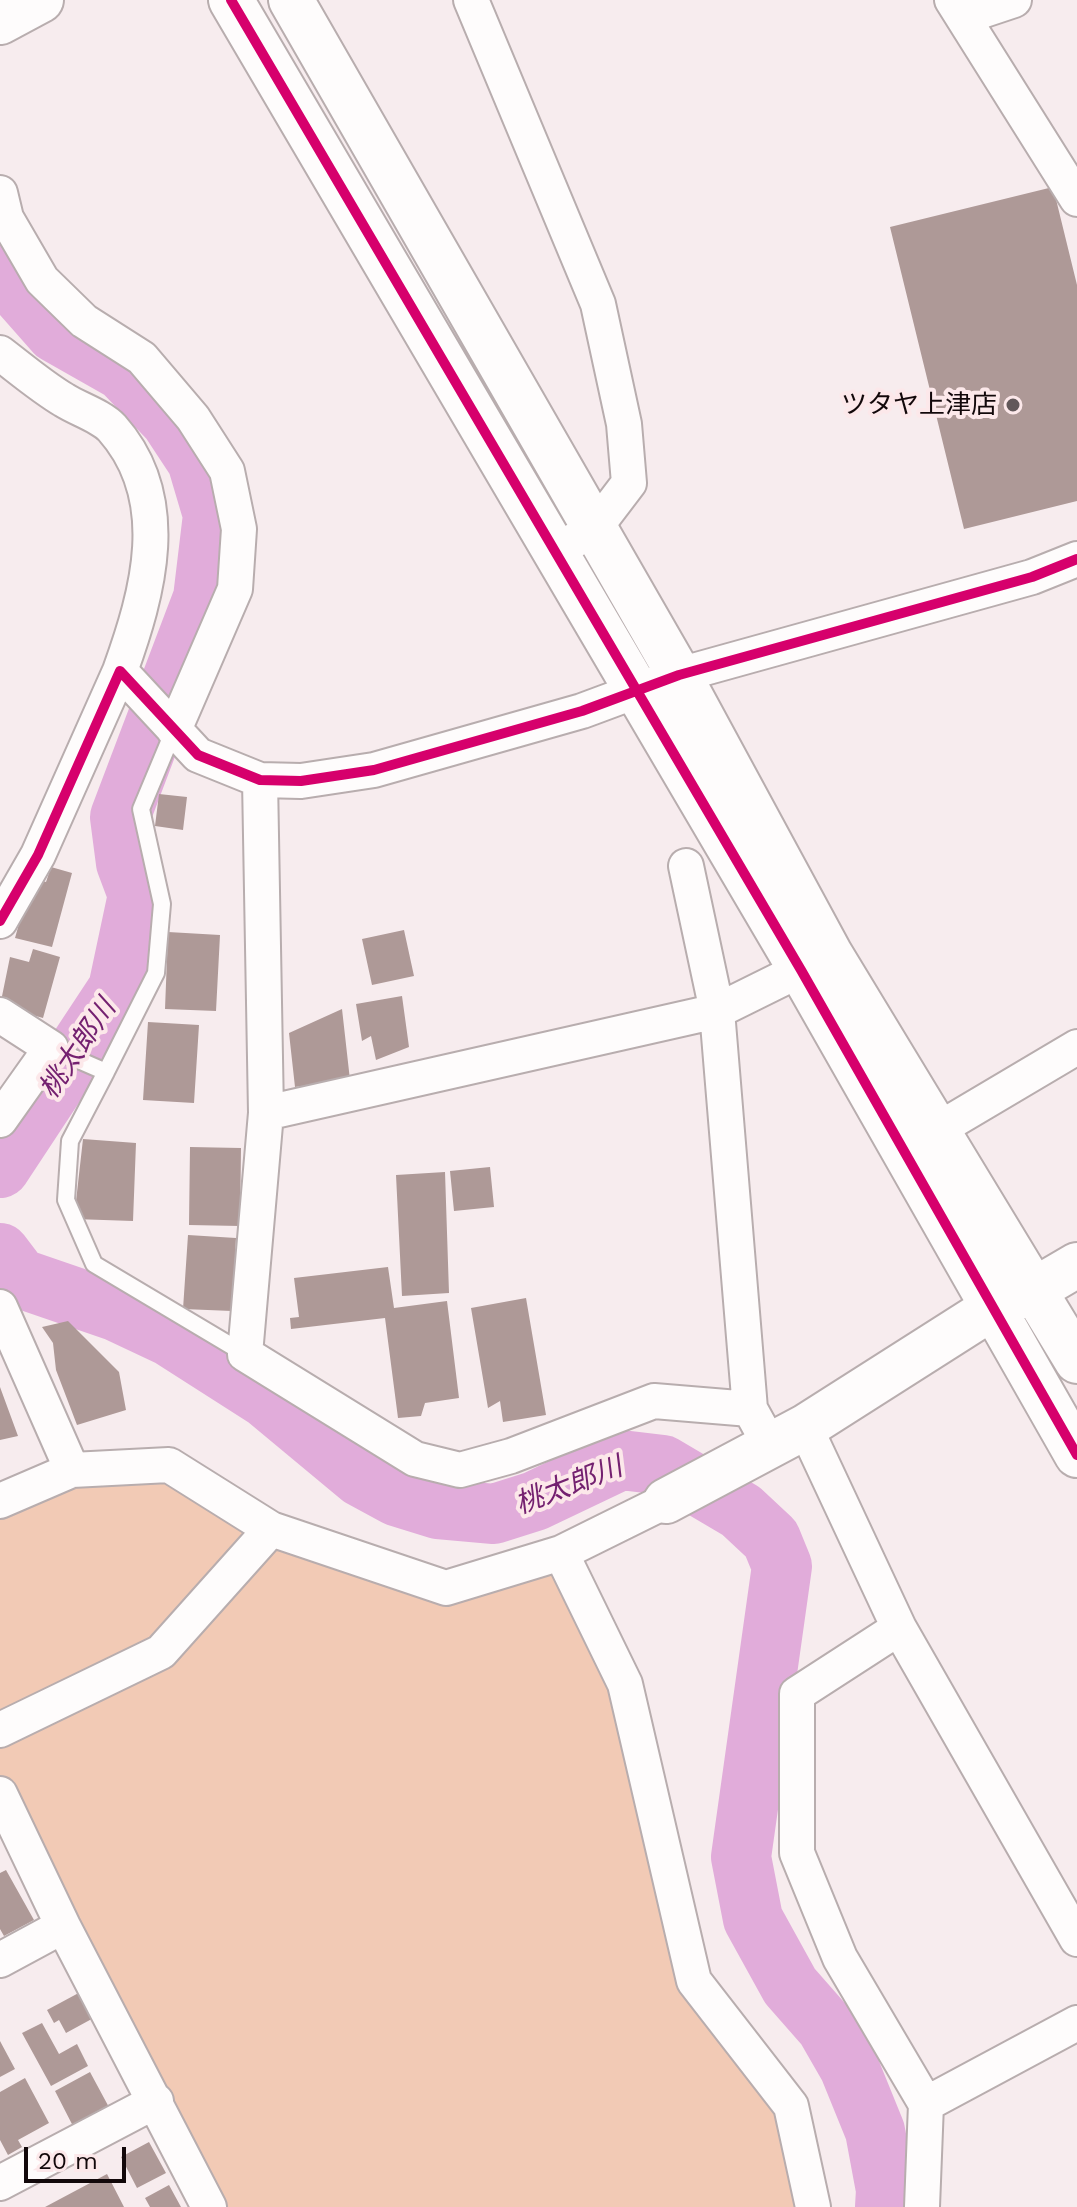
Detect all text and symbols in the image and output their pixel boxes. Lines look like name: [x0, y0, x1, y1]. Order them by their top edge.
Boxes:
place label: ツタヤ上津店: [841, 389, 997, 421]
marker: ツタヤ上津店: [1004, 396, 1022, 414]
water label: 桃太郎川: [33, 993, 123, 1105]
water label: 桃太郎川: [511, 1450, 627, 1522]
scale bar: [28, 2131, 130, 2181]
text: 20 m: [38, 2147, 98, 2175]

